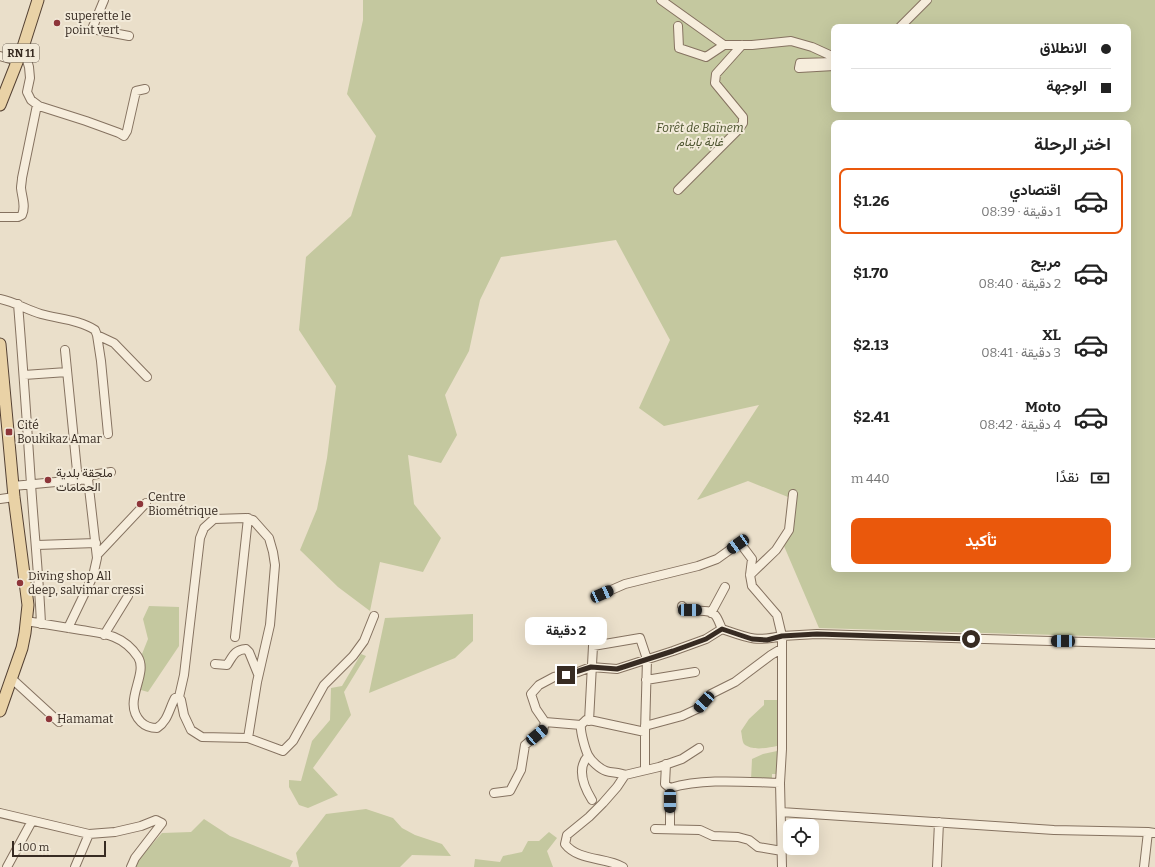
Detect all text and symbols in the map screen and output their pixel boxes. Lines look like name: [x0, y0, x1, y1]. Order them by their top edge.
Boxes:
place label: superette le point vert: [65, 9, 131, 37]
marker: superette le point vert: [52, 18, 62, 28]
text: الانطلاق: [1040, 39, 1087, 57]
road number: RN 11: [3, 44, 39, 62]
text: الوجهة: [1046, 77, 1087, 95]
park label: Forêt de Baïnem غابة باينام: [656, 121, 744, 150]
text: اختر الرحلة: [1034, 133, 1111, 155]
text: اقتصادي: [1009, 181, 1061, 199]
icon: car: [1073, 183, 1109, 219]
text: $1.26: [853, 192, 889, 210]
text: 1 دقيقة · 08:39: [981, 204, 1061, 219]
text: مريح: [1031, 253, 1061, 271]
icon: car: [1073, 255, 1109, 291]
text: $1.70: [853, 264, 889, 282]
text: 2 دقيقة · 08:40: [978, 276, 1061, 291]
text: XL: [1042, 326, 1061, 344]
icon: car: [1073, 327, 1109, 363]
text: $2.13: [853, 336, 889, 354]
text: 3 دقيقة · 08:41: [981, 345, 1061, 360]
text: Moto: [1025, 398, 1061, 416]
icon: car: [1073, 399, 1109, 435]
text: $2.41: [853, 408, 889, 426]
text: 4 دقيقة · 08:42: [979, 417, 1061, 432]
place label: Cité Boukikaz Amar: [17, 418, 103, 446]
marker: Cité Boukikaz Amar: [4, 427, 14, 437]
place label: ملحقة بلدية الحمامات: [56, 466, 113, 494]
icon: cash: [1089, 467, 1111, 489]
text: نقدًا: [1056, 468, 1079, 486]
text: 440 m: [851, 471, 890, 486]
marker: ملحقة بلدية الحمامات: [43, 475, 53, 485]
place label: Centre Biométrique: [148, 490, 218, 518]
marker: Centre Biométrique: [135, 499, 145, 509]
button: تأكيد: [851, 518, 1111, 564]
car: [725, 532, 751, 556]
place label: Diving shop All deep, salvimar cressi: [28, 569, 144, 597]
marker: Diving shop All deep, salvimar cressi: [15, 578, 25, 588]
car: [589, 584, 615, 604]
car: [678, 604, 702, 616]
callout: 2 دقيقة: [525, 617, 607, 645]
text: 2 دقيقة: [546, 623, 586, 638]
route start: [962, 630, 980, 648]
car: [1051, 635, 1075, 647]
route end: [557, 666, 575, 684]
car: [692, 689, 716, 715]
place label: Hamamat: [57, 712, 114, 726]
marker: Hamamat: [44, 714, 54, 724]
car: [524, 723, 550, 747]
car: [664, 789, 676, 813]
map controls: [783, 819, 819, 855]
button: locate: [783, 819, 819, 855]
scale bar: [12, 839, 106, 858]
text: 100 m: [18, 841, 49, 854]

